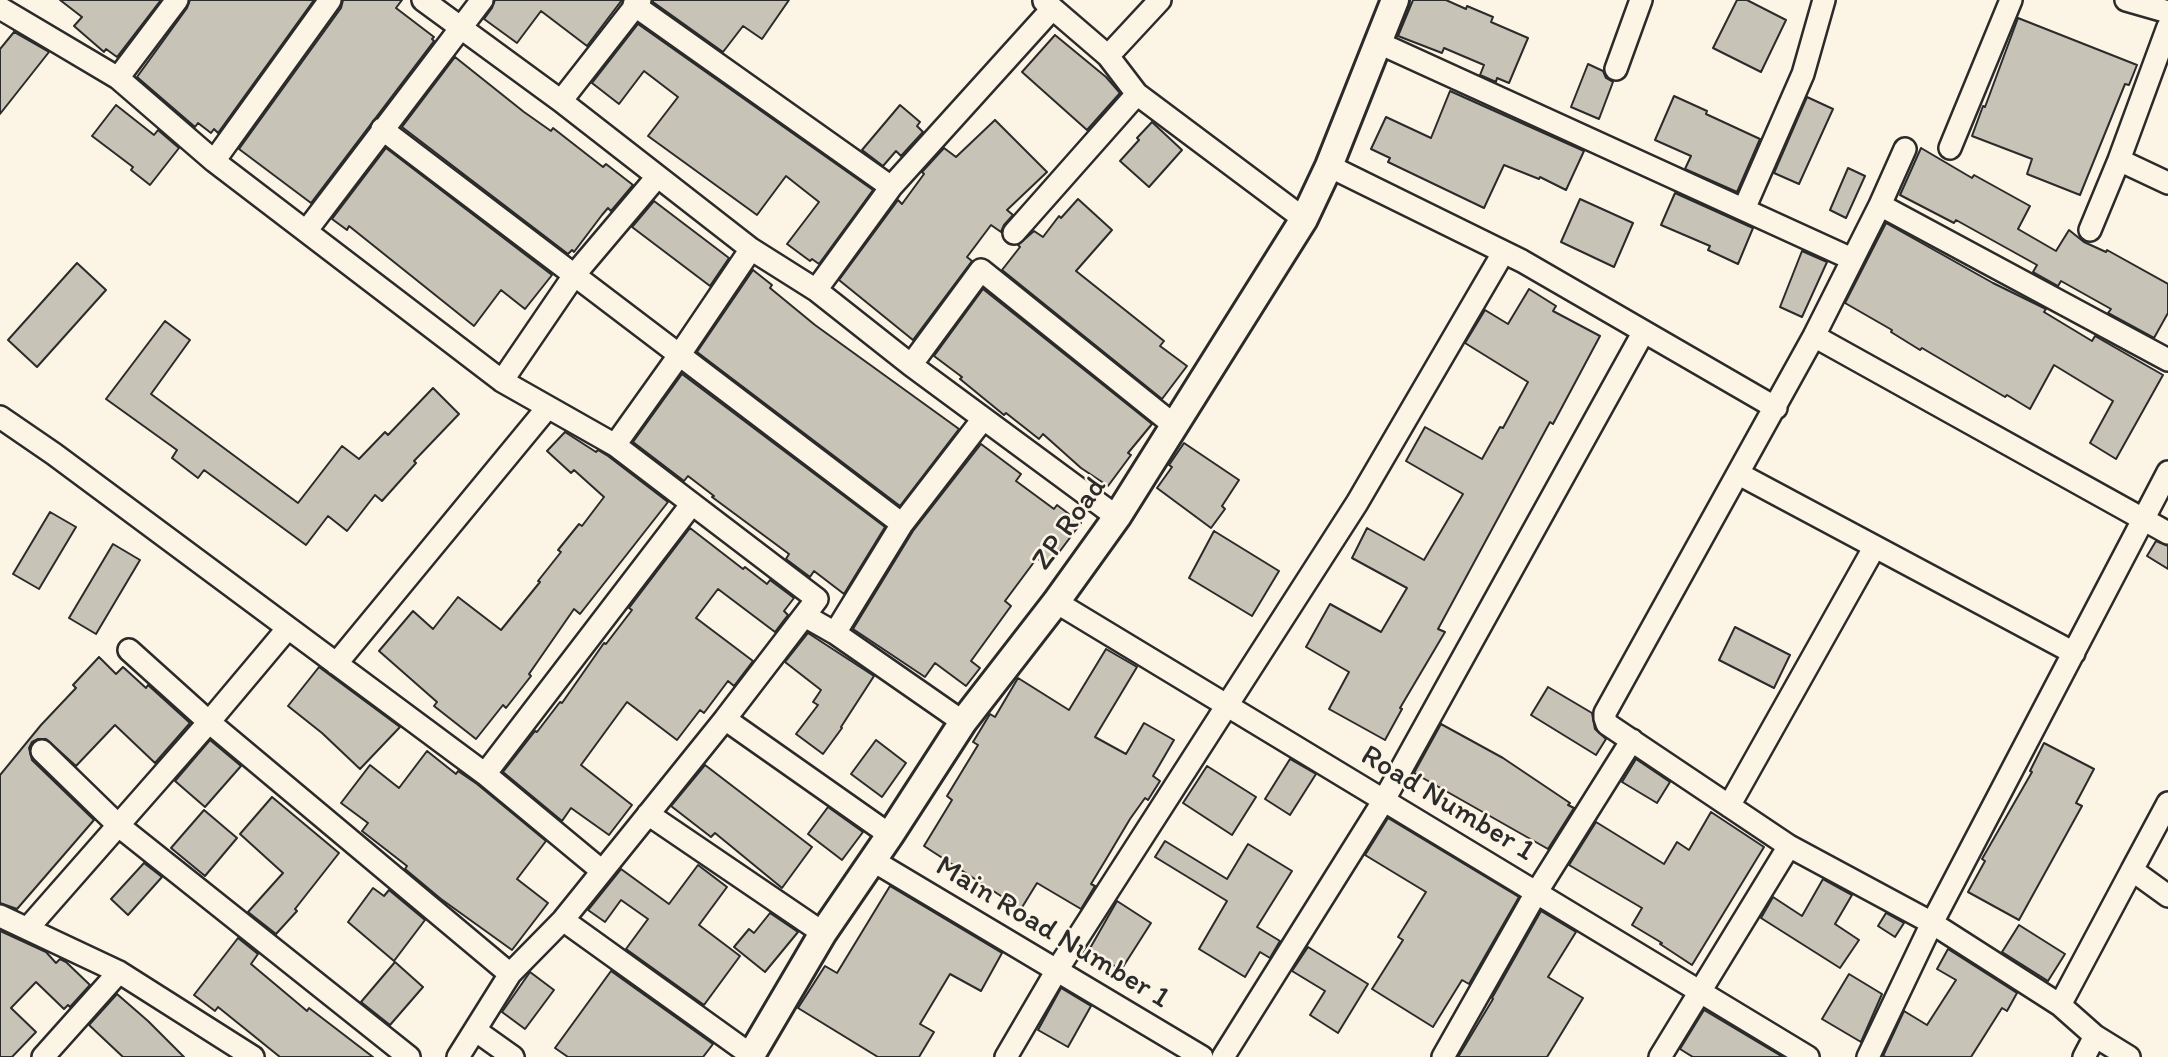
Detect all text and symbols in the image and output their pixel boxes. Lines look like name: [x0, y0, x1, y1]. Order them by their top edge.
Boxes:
street label: ZP Road: [1025, 470, 1115, 578]
street label: Road Number 1: [1354, 738, 1540, 870]
street label: Main Road Number 1: [929, 849, 1175, 1017]

